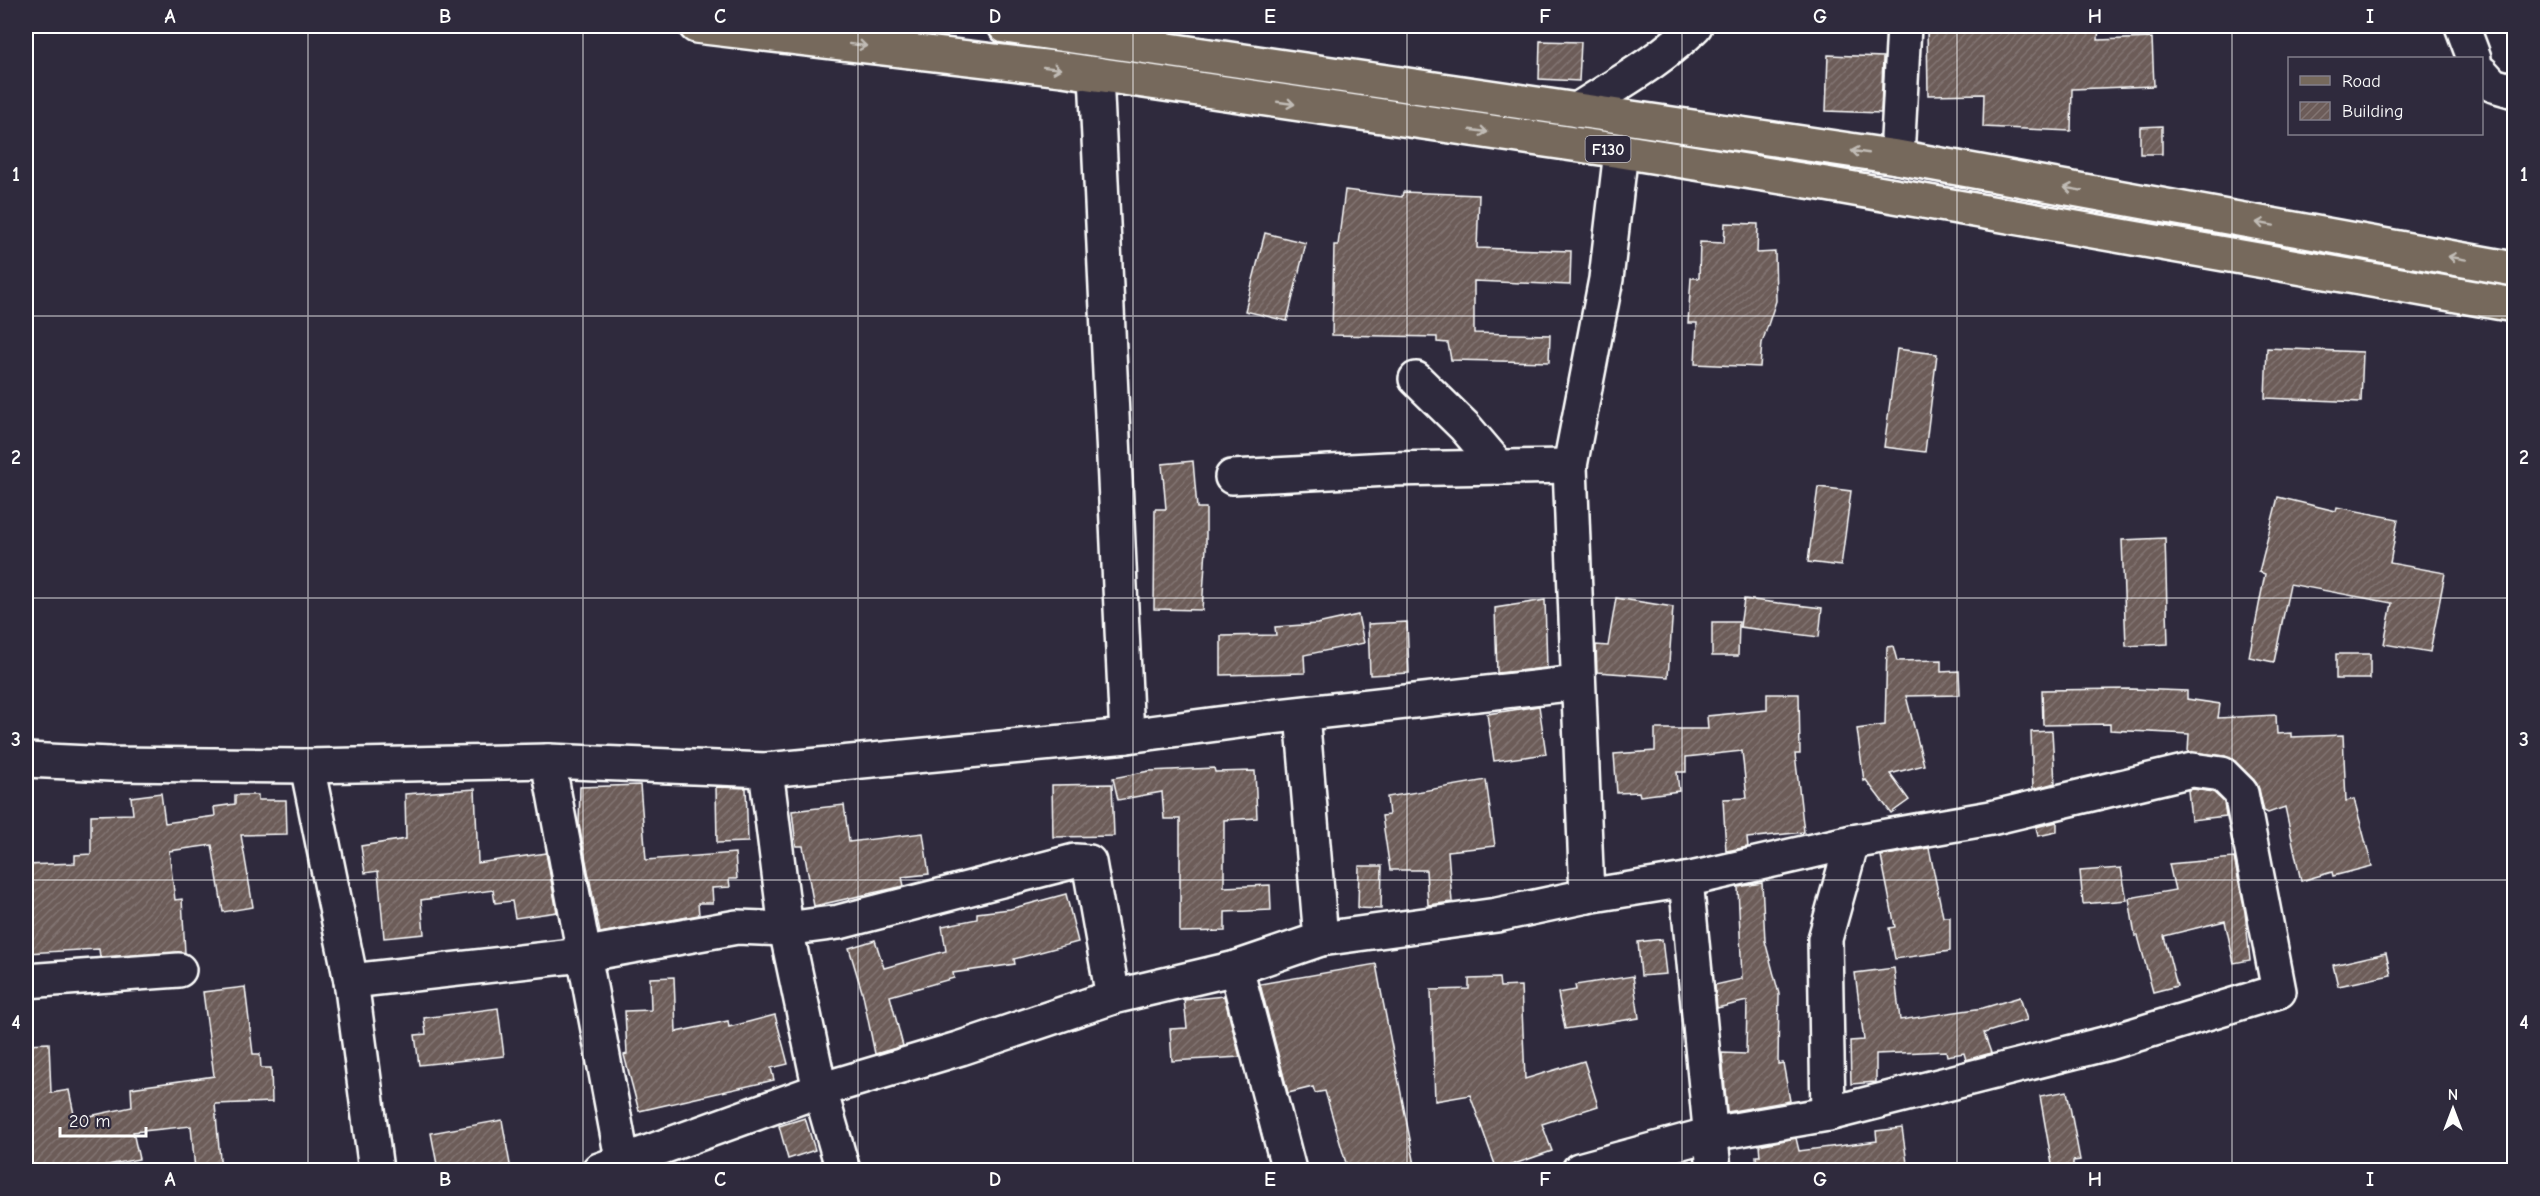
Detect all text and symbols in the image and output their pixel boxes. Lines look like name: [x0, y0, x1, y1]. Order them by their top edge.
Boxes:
text: A: [164, 5, 176, 28]
text: B: [439, 5, 451, 28]
text: C: [714, 5, 726, 28]
text: D: [989, 5, 1001, 28]
text: E: [1264, 5, 1276, 28]
text: F: [1539, 5, 1551, 28]
text: G: [1813, 5, 1827, 28]
text: H: [2088, 5, 2102, 28]
text: I: [2366, 5, 2374, 28]
one-way arrow: [848, 40, 868, 51]
legend: [2288, 57, 2483, 135]
one-way arrow: [1042, 62, 1061, 73]
text: Road: [2342, 71, 2381, 92]
one-way arrow: [1276, 97, 1296, 108]
text: Building: [2342, 101, 2404, 122]
one-way arrow: [1469, 125, 1489, 136]
road number: F130: [1586, 136, 1630, 162]
one-way arrow: [1851, 147, 1871, 158]
text: 1: [12, 163, 20, 186]
text: 1: [2520, 163, 2528, 186]
one-way arrow: [2064, 183, 2083, 194]
one-way arrow: [2256, 218, 2275, 229]
one-way arrow: [2448, 253, 2467, 264]
text: 2: [11, 446, 21, 469]
text: 2: [2519, 446, 2529, 469]
text: 3: [11, 728, 21, 751]
text: 3: [2519, 728, 2529, 751]
text: 4: [11, 1011, 21, 1034]
text: 4: [2519, 1011, 2529, 1034]
north arrow: [2423, 1079, 2483, 1139]
text: N: [2448, 1086, 2458, 1104]
scale bar: [60, 1100, 146, 1138]
text: 20 m: [69, 1111, 110, 1132]
text: A: [164, 1168, 176, 1191]
text: B: [439, 1168, 451, 1191]
text: C: [714, 1168, 726, 1191]
text: D: [989, 1168, 1001, 1191]
text: E: [1264, 1168, 1276, 1191]
text: F: [1539, 1168, 1551, 1191]
text: G: [1813, 1168, 1827, 1191]
text: H: [2088, 1168, 2102, 1191]
text: I: [2366, 1168, 2374, 1191]

